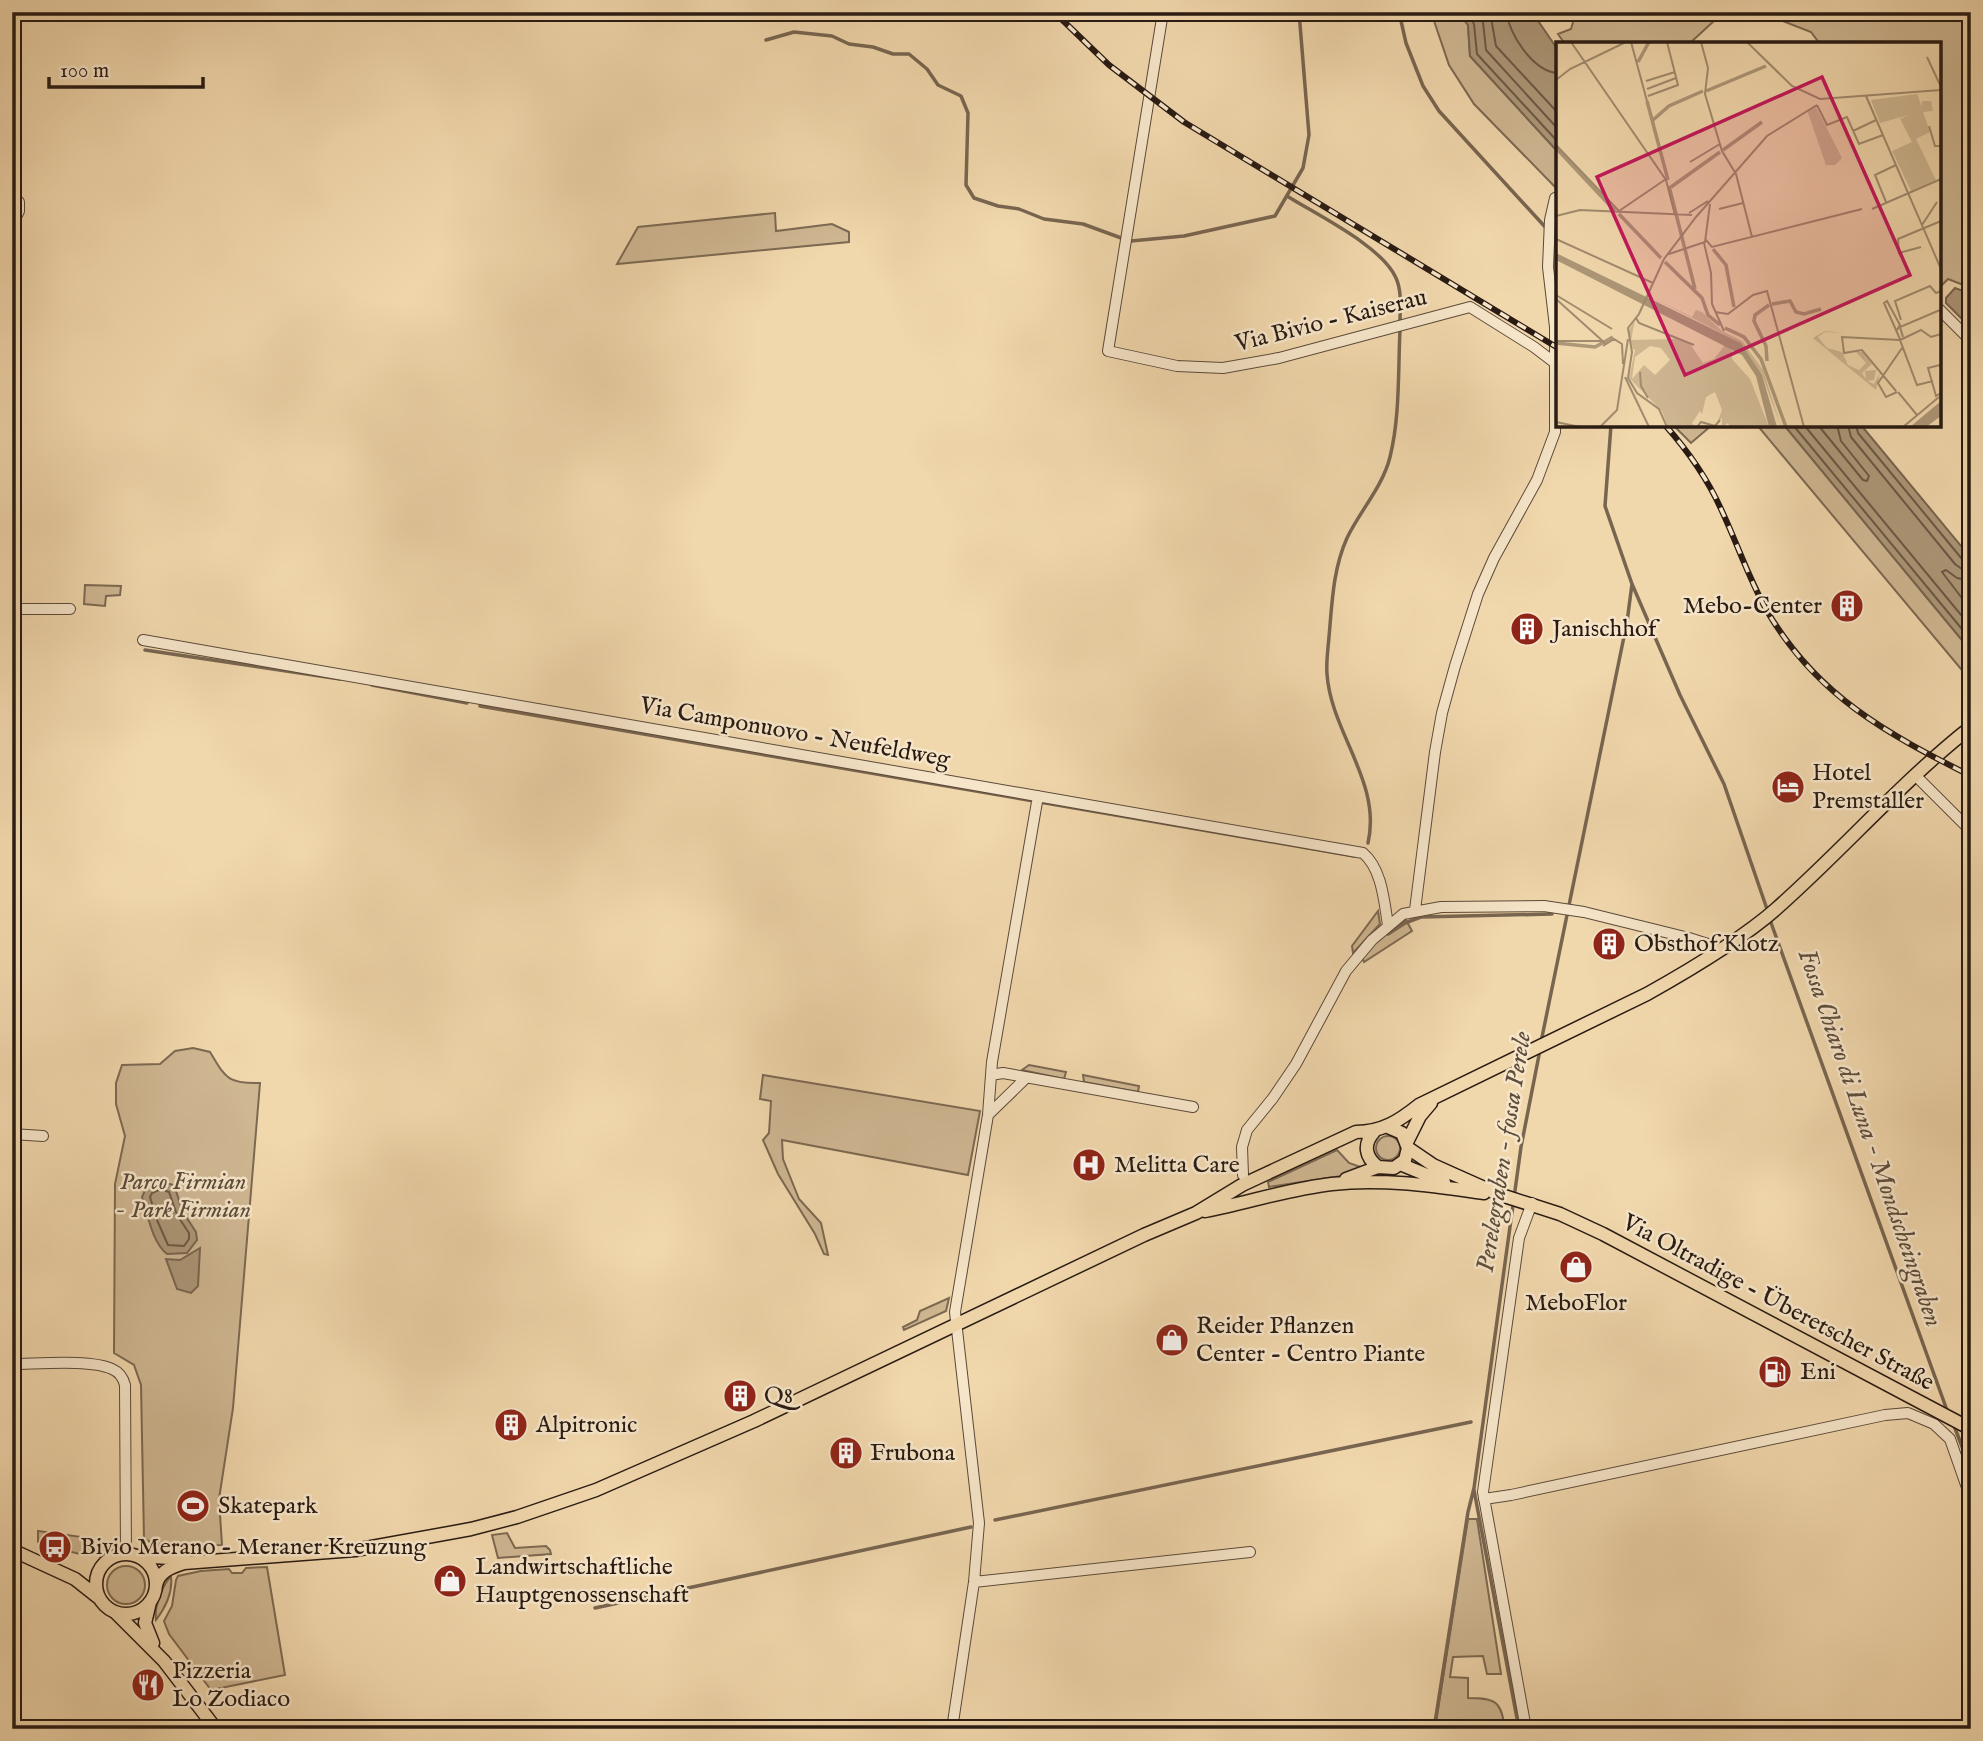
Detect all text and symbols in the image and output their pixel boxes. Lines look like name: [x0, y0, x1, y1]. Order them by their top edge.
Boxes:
inset map: [1556, 42, 1941, 427]
scale bar: [49, 46, 203, 90]
text: 100 m: [60, 58, 109, 85]
street label: Via Bivio - Kaiserau: [1231, 282, 1430, 360]
building icon: Mebo-Center: [1828, 587, 1866, 625]
place label: Mebo-Center: [1683, 591, 1822, 622]
building icon: Janischhof: [1508, 610, 1546, 648]
place label: Janischhof: [1549, 614, 1661, 645]
street label: Via Camponuovo - Neufeldweg: [637, 690, 953, 776]
place label: Hotel Premstaller: [1812, 758, 1924, 817]
hotel icon: Hotel Premstaller: [1769, 768, 1807, 806]
building icon: Obsthof Klotz: [1590, 925, 1628, 963]
place label: Obsthof Klotz: [1634, 929, 1779, 960]
water label: Fossa Chiaro di Luna - Mondscheingraben: [1789, 945, 1950, 1332]
water label: Perelegraben - fossa Perele: [1469, 1029, 1540, 1275]
hospital icon: Melitta Care: [1070, 1146, 1108, 1184]
place label: Melitta Care: [1114, 1150, 1240, 1181]
park label: Parco Firmian - Park Firmian: [115, 1167, 251, 1226]
street label: Via Oltradige - Überetscher Straße: [1616, 1207, 1939, 1399]
shop icon: MeboFlor: [1557, 1248, 1595, 1286]
place label: MeboFlor: [1525, 1288, 1627, 1319]
place label: Reider Pflanzen Center - Centro Piante: [1196, 1311, 1425, 1370]
shop icon: Reider Pflanzen Center - Centro Piante: [1153, 1321, 1191, 1359]
fuel station icon: Eni: [1756, 1353, 1794, 1391]
place label: Eni: [1800, 1357, 1836, 1388]
building icon: Q8: [721, 1377, 759, 1415]
place label: Q8: [764, 1381, 801, 1412]
building icon: Alpitronic: [492, 1406, 530, 1444]
place label: Alpitronic: [535, 1410, 637, 1441]
building icon: Frubona: [827, 1434, 865, 1472]
place label: Frubona: [870, 1438, 956, 1469]
sports icon: Skatepark: [174, 1487, 212, 1525]
place label: Skatepark: [218, 1491, 318, 1522]
bus stop icon: Bivio Merano - Meraner Kreuzung: [36, 1528, 74, 1566]
place label: Bivio Merano - Meraner Kreuzung: [80, 1532, 428, 1563]
place label: Landwirtschaftliche Hauptgenossenschaft: [475, 1552, 689, 1611]
shop icon: Landwirtschaftliche Hauptgenossenschaft: [431, 1562, 469, 1600]
place label: Pizzeria Lo Zodiaco: [172, 1656, 290, 1715]
restaurant icon: Pizzeria Lo Zodiaco: [129, 1666, 167, 1704]

